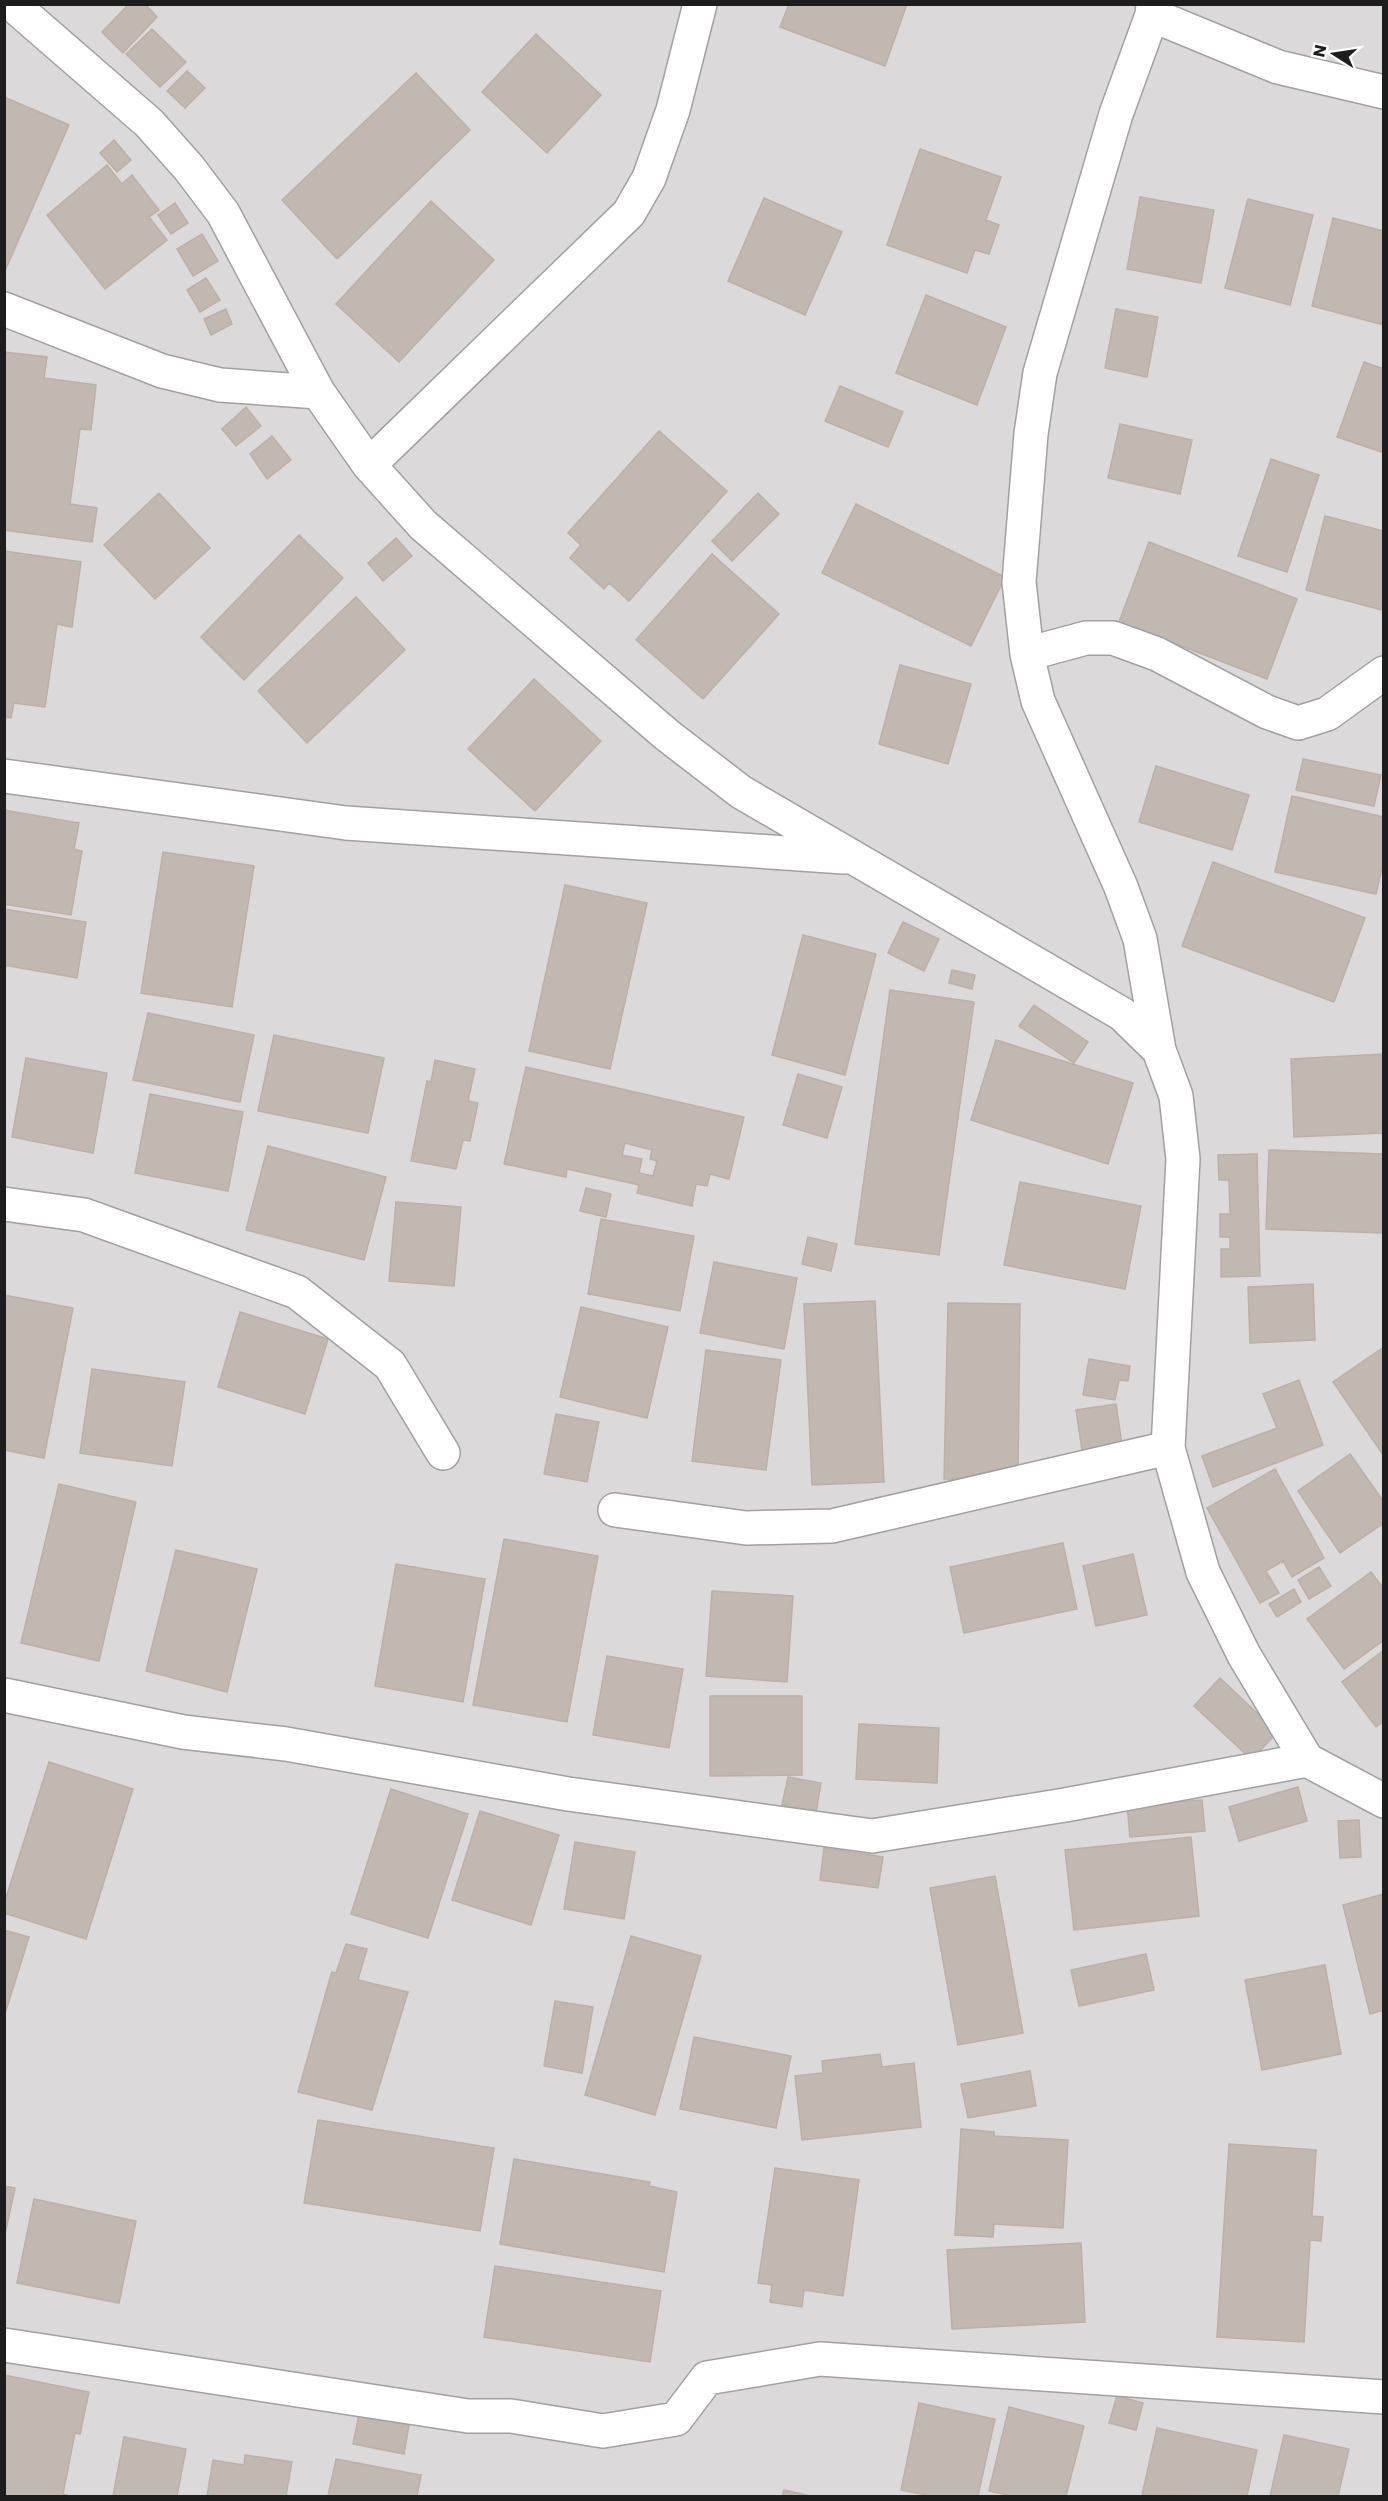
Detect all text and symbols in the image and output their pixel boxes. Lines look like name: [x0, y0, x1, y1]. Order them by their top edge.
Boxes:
north arrow: [1304, 24, 1364, 84]
text: N: [1307, 43, 1332, 59]

